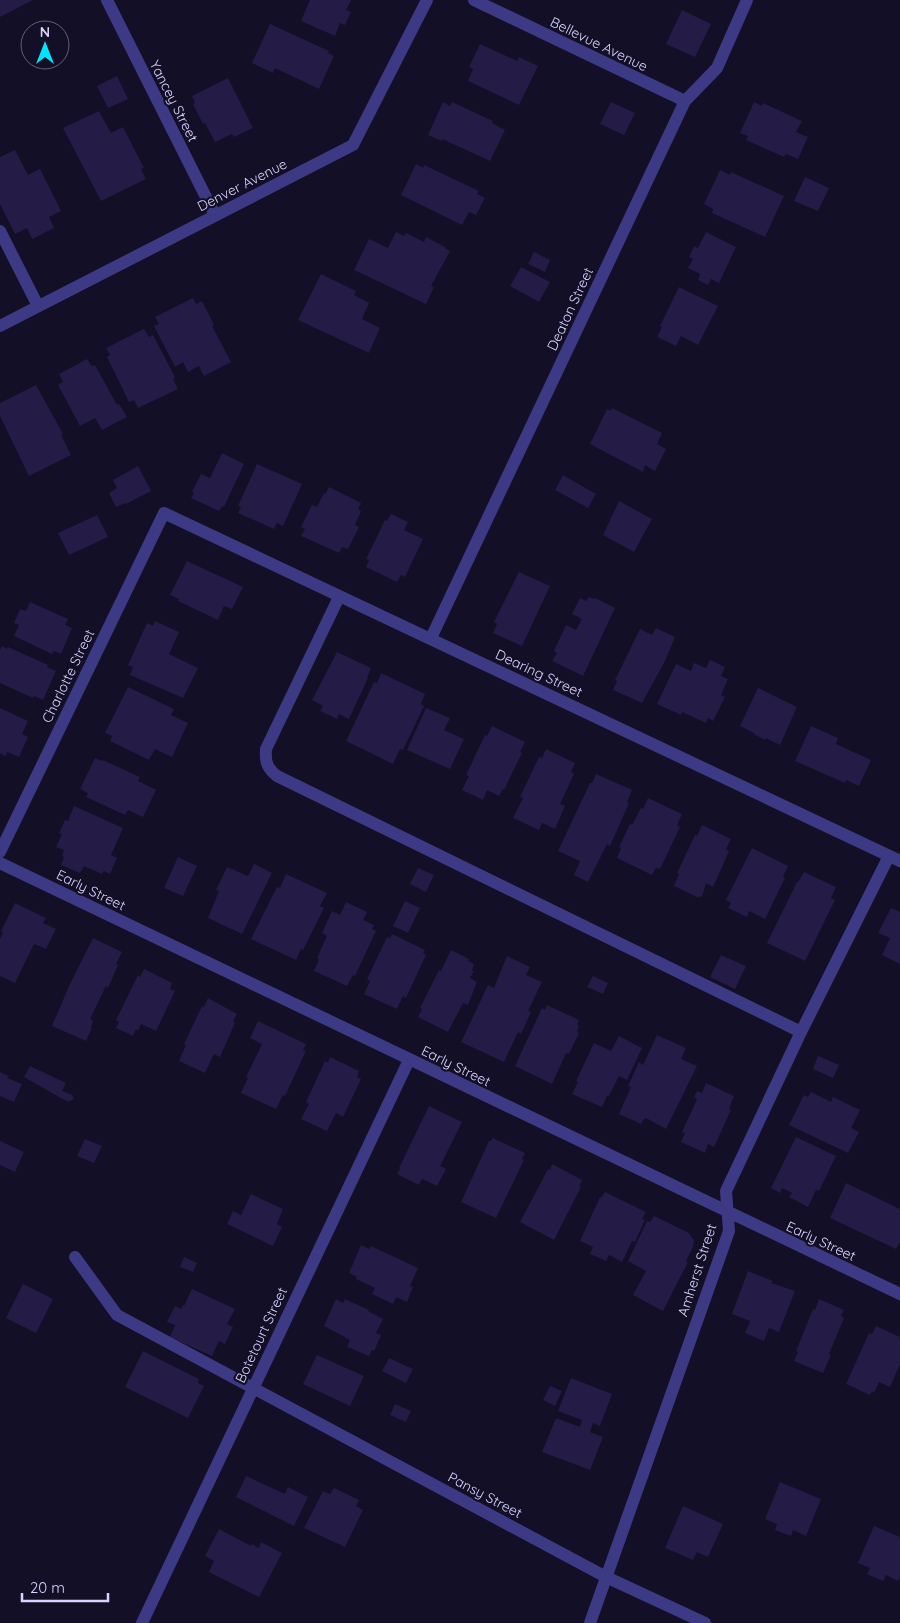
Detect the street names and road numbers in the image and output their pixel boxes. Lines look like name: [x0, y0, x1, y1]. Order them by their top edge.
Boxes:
street label: Bellevue Avenue: [547, 13, 651, 75]
street label: Yancey Street: [146, 57, 202, 145]
street label: Denver Avenue: [194, 155, 290, 215]
street label: Deaton Street: [543, 264, 597, 354]
street label: Charlotte Street: [38, 626, 99, 726]
street label: Dearing Street: [493, 645, 586, 701]
street label: Early Street: [53, 865, 129, 915]
street label: Early Street: [418, 1041, 494, 1091]
street label: Early Street: [783, 1217, 859, 1265]
street label: Amherst Street: [674, 1221, 721, 1319]
street label: Botetourt Street: [231, 1284, 291, 1386]
street label: Pansy Street: [445, 1468, 525, 1522]

